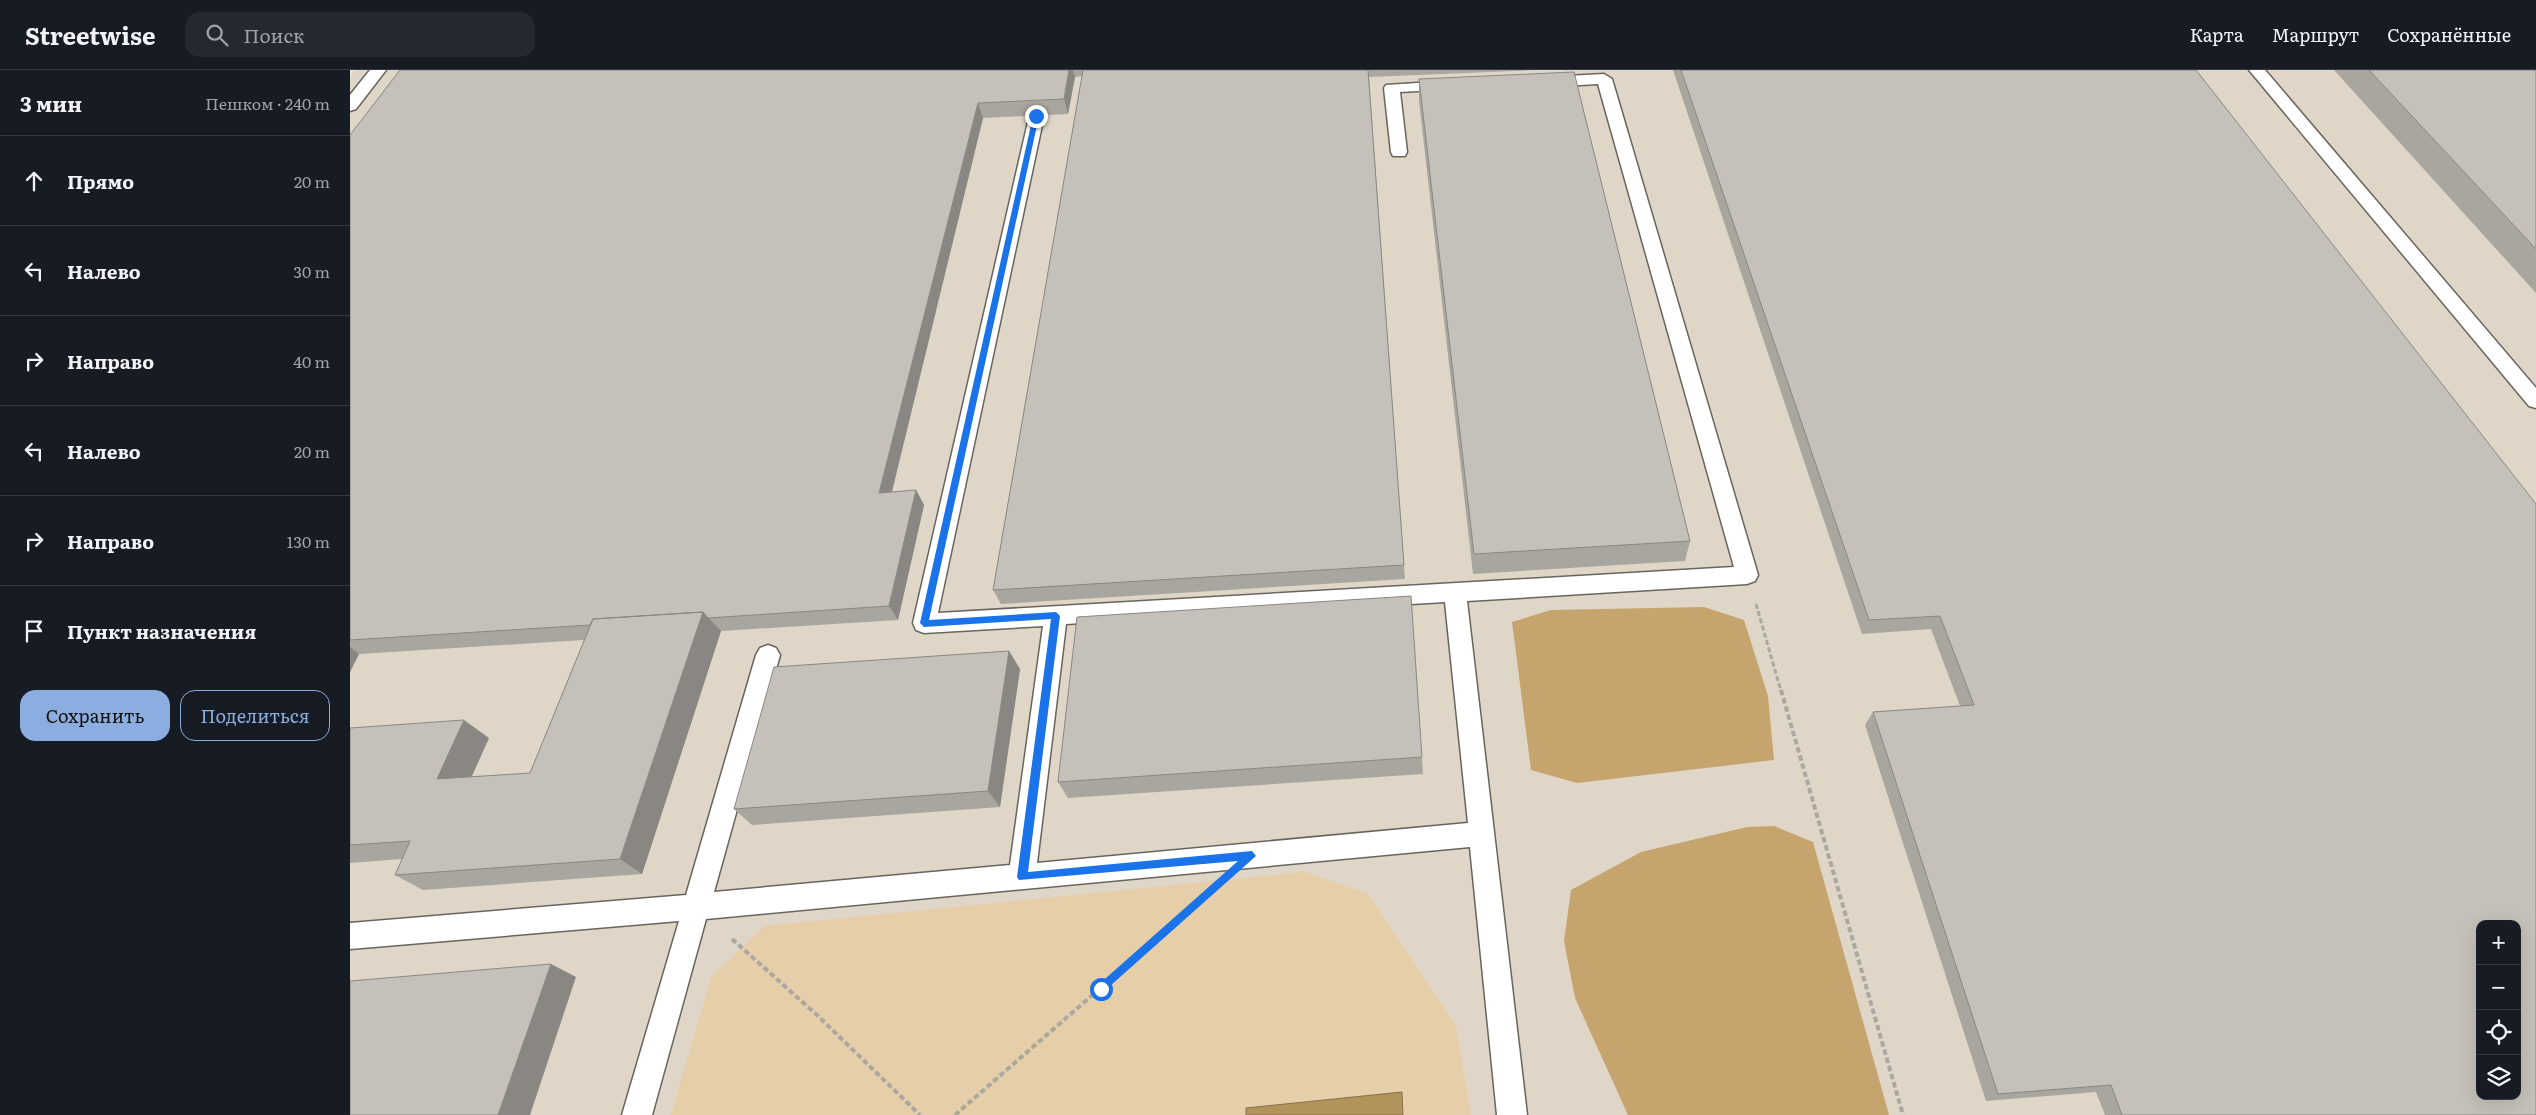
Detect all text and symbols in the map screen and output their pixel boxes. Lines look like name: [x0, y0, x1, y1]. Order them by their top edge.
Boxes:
search box: [185, 12, 535, 57]
text: Streetwise: [25, 17, 155, 52]
icon: search: [203, 21, 231, 49]
text: Поиск: [243, 21, 304, 49]
text: Карта: [2190, 21, 2244, 48]
text: Маршрут: [2272, 21, 2359, 48]
text: Сохранённые: [2387, 21, 2511, 48]
text: 3 мин: [20, 87, 82, 118]
text: Пешком · 240 m: [205, 91, 330, 115]
route end: [1025, 105, 1048, 128]
icon: ahead: [20, 167, 48, 195]
text: Прямо: [67, 167, 134, 195]
text: 20 m: [294, 169, 330, 193]
icon: left: [20, 257, 48, 285]
text: Налево: [67, 257, 141, 285]
text: 30 m: [293, 259, 330, 283]
icon: right: [20, 347, 48, 375]
text: Направо: [67, 347, 154, 375]
text: 40 m: [293, 349, 330, 373]
icon: left: [20, 437, 48, 465]
text: Налево: [67, 437, 141, 465]
text: 20 m: [294, 439, 330, 463]
icon: right: [20, 527, 48, 555]
text: Направо: [67, 527, 154, 555]
text: 130 m: [287, 529, 330, 553]
icon: arrive: [20, 617, 48, 645]
text: Пункт назначения: [67, 617, 256, 645]
button: Сохранить: [20, 690, 170, 741]
button: Поделиться: [180, 690, 330, 741]
map controls: [2476, 920, 2521, 1100]
button: +: [2476, 920, 2521, 965]
button: −: [2476, 965, 2521, 1010]
route start: [1090, 978, 1113, 1001]
button: locate: [2476, 1010, 2521, 1055]
button: layers: [2476, 1055, 2521, 1100]

